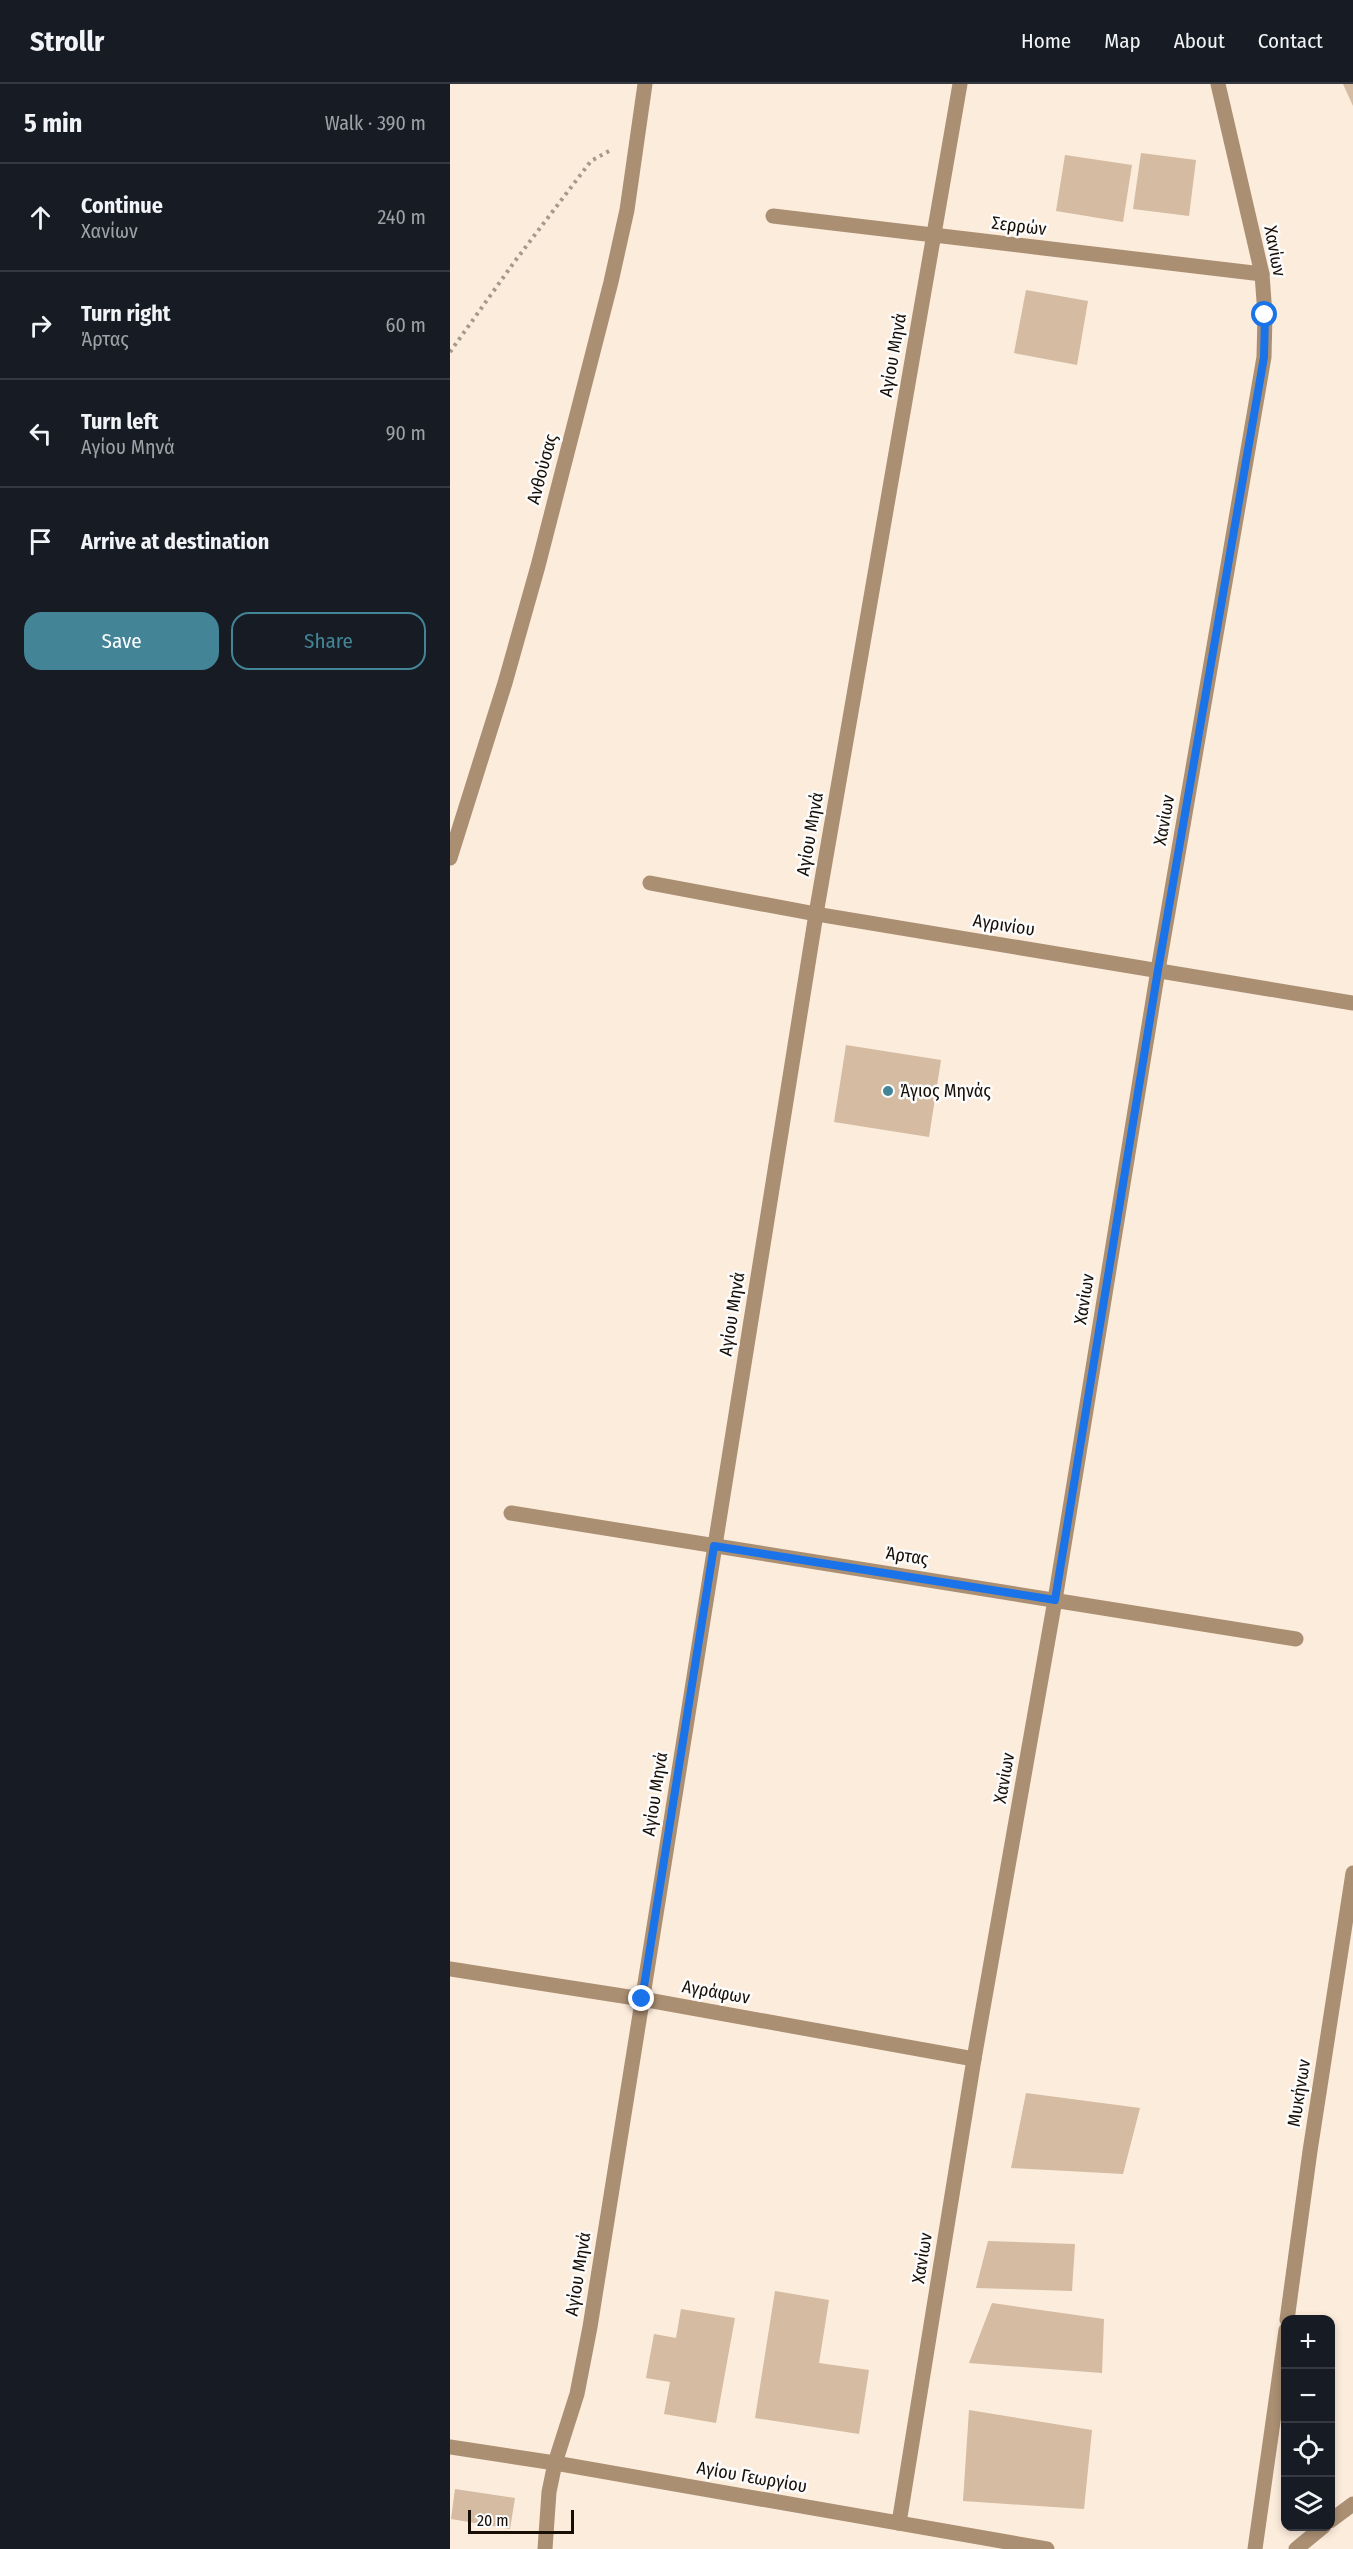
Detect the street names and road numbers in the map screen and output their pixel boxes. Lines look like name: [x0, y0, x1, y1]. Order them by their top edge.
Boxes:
street label: Σερρών: [990, 212, 1048, 240]
street label: Χανίων: [1259, 224, 1291, 278]
street label: Αγίου Μηνά: [875, 311, 911, 399]
street label: Ανθούσας: [522, 431, 562, 507]
street label: Αγίου Μηνά: [792, 790, 828, 878]
street label: Χανίων: [1149, 793, 1179, 847]
street label: Αγρινίου: [972, 909, 1036, 941]
street label: Αγίου Μηνά: [715, 1271, 749, 1357]
street label: Χανίων: [1069, 1272, 1099, 1326]
street label: Άρτας: [884, 1542, 930, 1570]
street label: Αγίου Μηνά: [638, 1751, 672, 1837]
street label: Χανίων: [989, 1751, 1019, 1805]
street label: Αγράφων: [680, 1975, 752, 2009]
street label: Μυκήνων: [1283, 2058, 1315, 2128]
street label: Αγίου Μηνά: [561, 2231, 595, 2317]
street label: Χανίων: [907, 2231, 937, 2285]
street label: Αγίου Γεωργίου: [695, 2456, 809, 2498]

